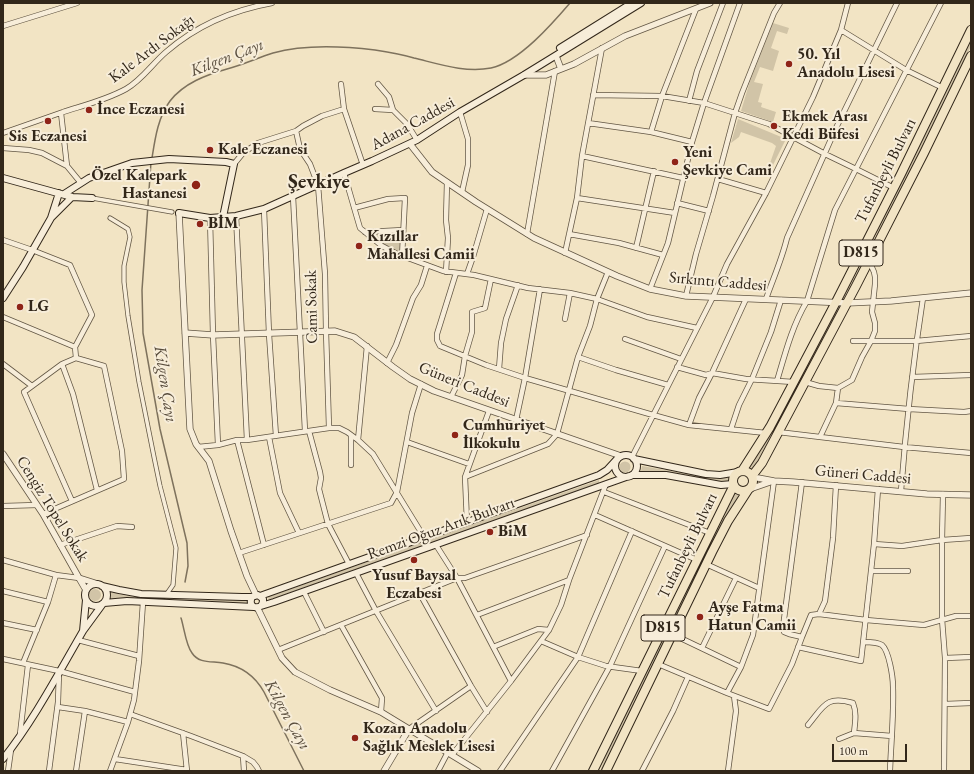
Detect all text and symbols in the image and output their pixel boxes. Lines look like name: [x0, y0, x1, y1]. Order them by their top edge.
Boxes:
street label: Kale Ardı Sokağı: [105, 11, 199, 87]
water label: Kilgen Çayı: [187, 35, 267, 81]
place label: 50. Yıl Anadolu Lisesi: [797, 45, 895, 83]
marker: 50. Yıl Anadolu Lisesi: [784, 59, 794, 69]
street label: Adana Caddesi: [368, 93, 458, 155]
place label: İnce Eczanesi: [97, 100, 185, 120]
marker: İnce Eczanesi: [84, 105, 94, 115]
place label: Ekmek Arası Kedi Büfesi: [782, 107, 868, 145]
street label: Tufanbeyli Bulvarı: [851, 115, 921, 227]
marker: Sis Eczanesi: [43, 116, 53, 126]
marker: Ekmek Arası Kedi Büfesi: [769, 121, 779, 131]
place label: Sis Eczanesi: [9, 127, 87, 147]
place label: Kale Eczanesi: [218, 140, 308, 160]
place label: Yeni Şevkiye Cami: [683, 143, 772, 181]
marker: Kale Eczanesi: [205, 145, 215, 155]
marker: Yeni Şevkiye Cami: [670, 157, 680, 167]
place label: Özel Kalepark Hastanesi: [92, 166, 187, 204]
district label: Şevkiye: [288, 171, 350, 195]
marker: Özel Kalepark Hastanesi: [190, 179, 202, 191]
place label: BİM: [208, 214, 239, 234]
marker: BİM: [195, 219, 205, 229]
place label: Kızıllar Mahallesi Camii: [367, 227, 475, 265]
road number: D815: [839, 240, 883, 266]
marker: Kızıllar Mahallesi Camii: [354, 241, 364, 251]
street label: Sırkıntı Caddesi: [668, 268, 768, 296]
street label: Cami Sokak: [302, 270, 322, 344]
place label: LG: [28, 297, 49, 317]
marker: LG: [15, 302, 25, 312]
water label: Kilgen Çayı: [149, 344, 181, 424]
street label: Güneri Caddesi: [416, 358, 512, 412]
place label: Cumhuriyet İlkokulu: [463, 416, 545, 454]
marker: Cumhuriyet İlkokulu: [450, 430, 460, 440]
street label: Cengiz Topel Sokak: [12, 453, 92, 565]
street label: Güneri Caddesi: [814, 461, 912, 489]
street label: Tufanbeyli Bulvarı: [654, 490, 722, 602]
street label: Remzi Oğuz Arık Bulvarı: [365, 493, 517, 565]
place label: BiM: [498, 522, 527, 542]
marker: BiM: [485, 527, 495, 537]
marker: Yusuf Baysal Eczabesi: [409, 555, 419, 565]
place label: Yusuf Baysal Eczabesi: [372, 566, 456, 604]
place label: Ayşe Fatma Hatun Camii: [708, 598, 796, 636]
marker: Ayşe Fatma Hatun Camii: [695, 612, 705, 622]
road number: D815: [641, 615, 685, 641]
water label: Kilgen Çayı: [259, 676, 315, 754]
place label: Kozan Anadolu Sağlık Meslek Lisesi: [363, 719, 495, 757]
marker: Kozan Anadolu Sağlık Meslek Lisesi: [350, 733, 360, 743]
scale bar: [834, 736, 909, 762]
text: 100 m: [839, 743, 868, 759]

